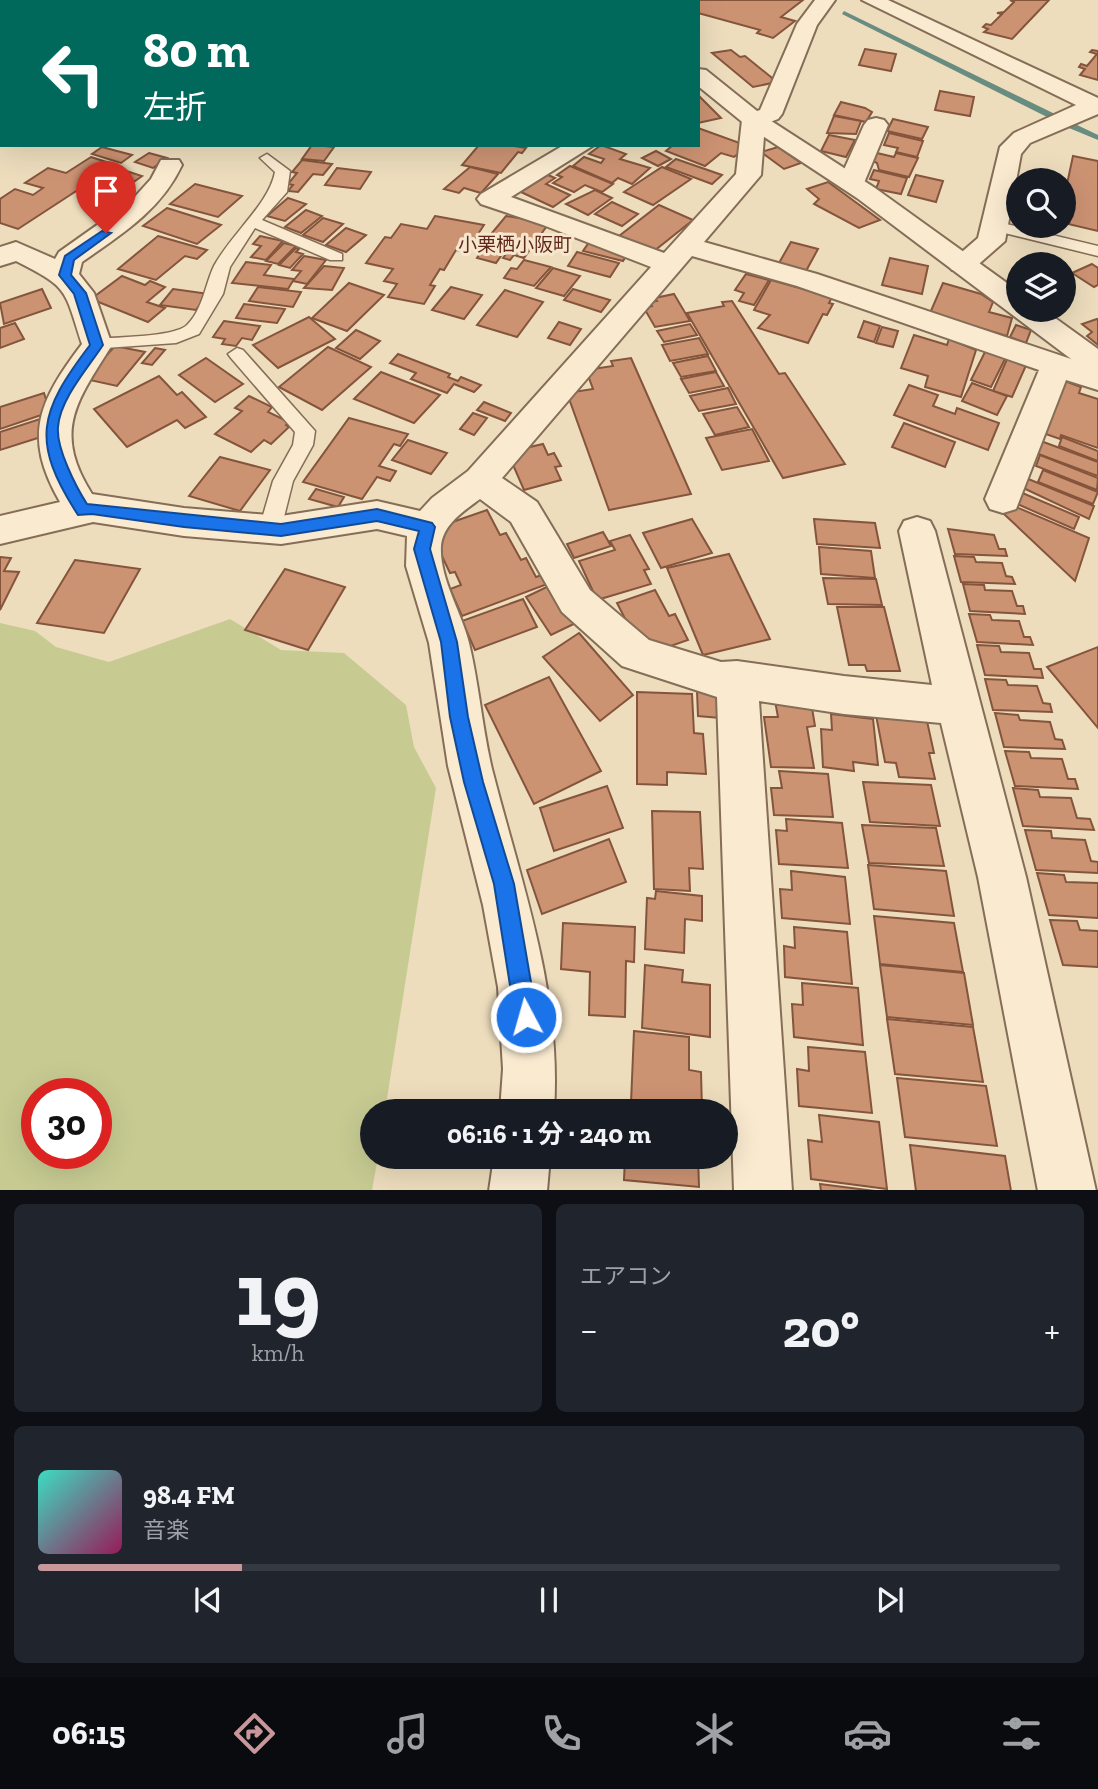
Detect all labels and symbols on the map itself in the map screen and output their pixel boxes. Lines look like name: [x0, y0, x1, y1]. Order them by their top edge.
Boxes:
pin: [76, 161, 136, 233]
district label: 小栗栖小阪町: [458, 233, 572, 256]
position arrow: [489, 980, 563, 1054]
speed limit sign: 30: [21, 1078, 112, 1169]

